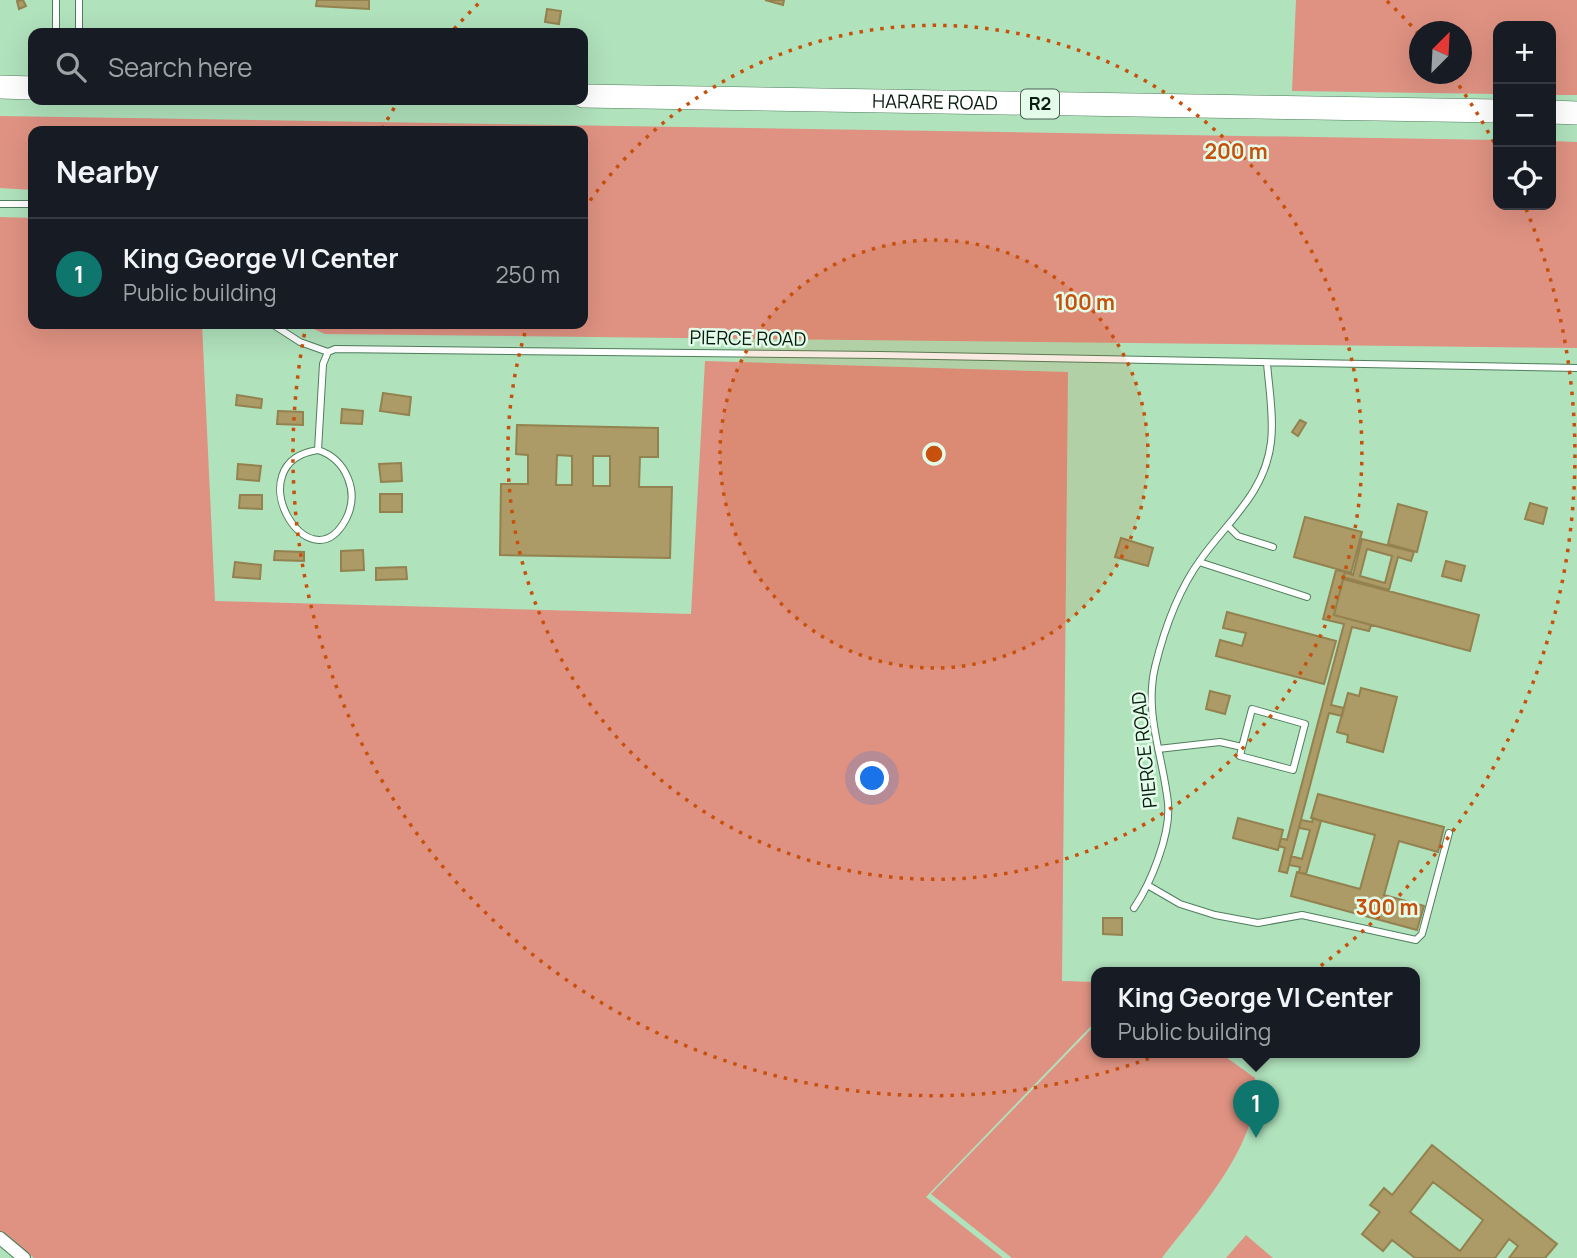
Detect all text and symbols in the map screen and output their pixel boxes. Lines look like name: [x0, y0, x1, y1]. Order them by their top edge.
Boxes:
north arrow: [1409, 21, 1472, 84]
map controls: [1493, 21, 1556, 210]
button: +: [1493, 21, 1556, 84]
search box: [28, 28, 588, 105]
icon: search: [52, 48, 90, 86]
text: Search here: [108, 49, 253, 85]
button: −: [1493, 84, 1556, 147]
street label: HARARE ROAD: [872, 88, 998, 116]
road number: R2: [1021, 90, 1059, 119]
text: 200 m: [1204, 137, 1268, 165]
button: locate: [1493, 147, 1556, 210]
text: Nearby: [56, 151, 159, 192]
text: King George VI Center: [123, 240, 399, 276]
text: 1: [74, 258, 84, 290]
text: 250 m: [495, 258, 560, 290]
text: Public building: [123, 276, 277, 308]
text: 100 m: [1055, 288, 1115, 316]
street label: PIERCE ROAD: [689, 324, 807, 352]
centre of rings: [922, 442, 946, 466]
street label: PIERCE ROAD: [1125, 691, 1163, 809]
your location: [855, 761, 889, 795]
text: 300 m: [1356, 893, 1418, 921]
popup: [1091, 967, 1420, 1058]
text: King George VI Center: [1118, 979, 1393, 1015]
text: Public building: [1118, 1015, 1271, 1047]
pin: 1: [1233, 1080, 1279, 1138]

